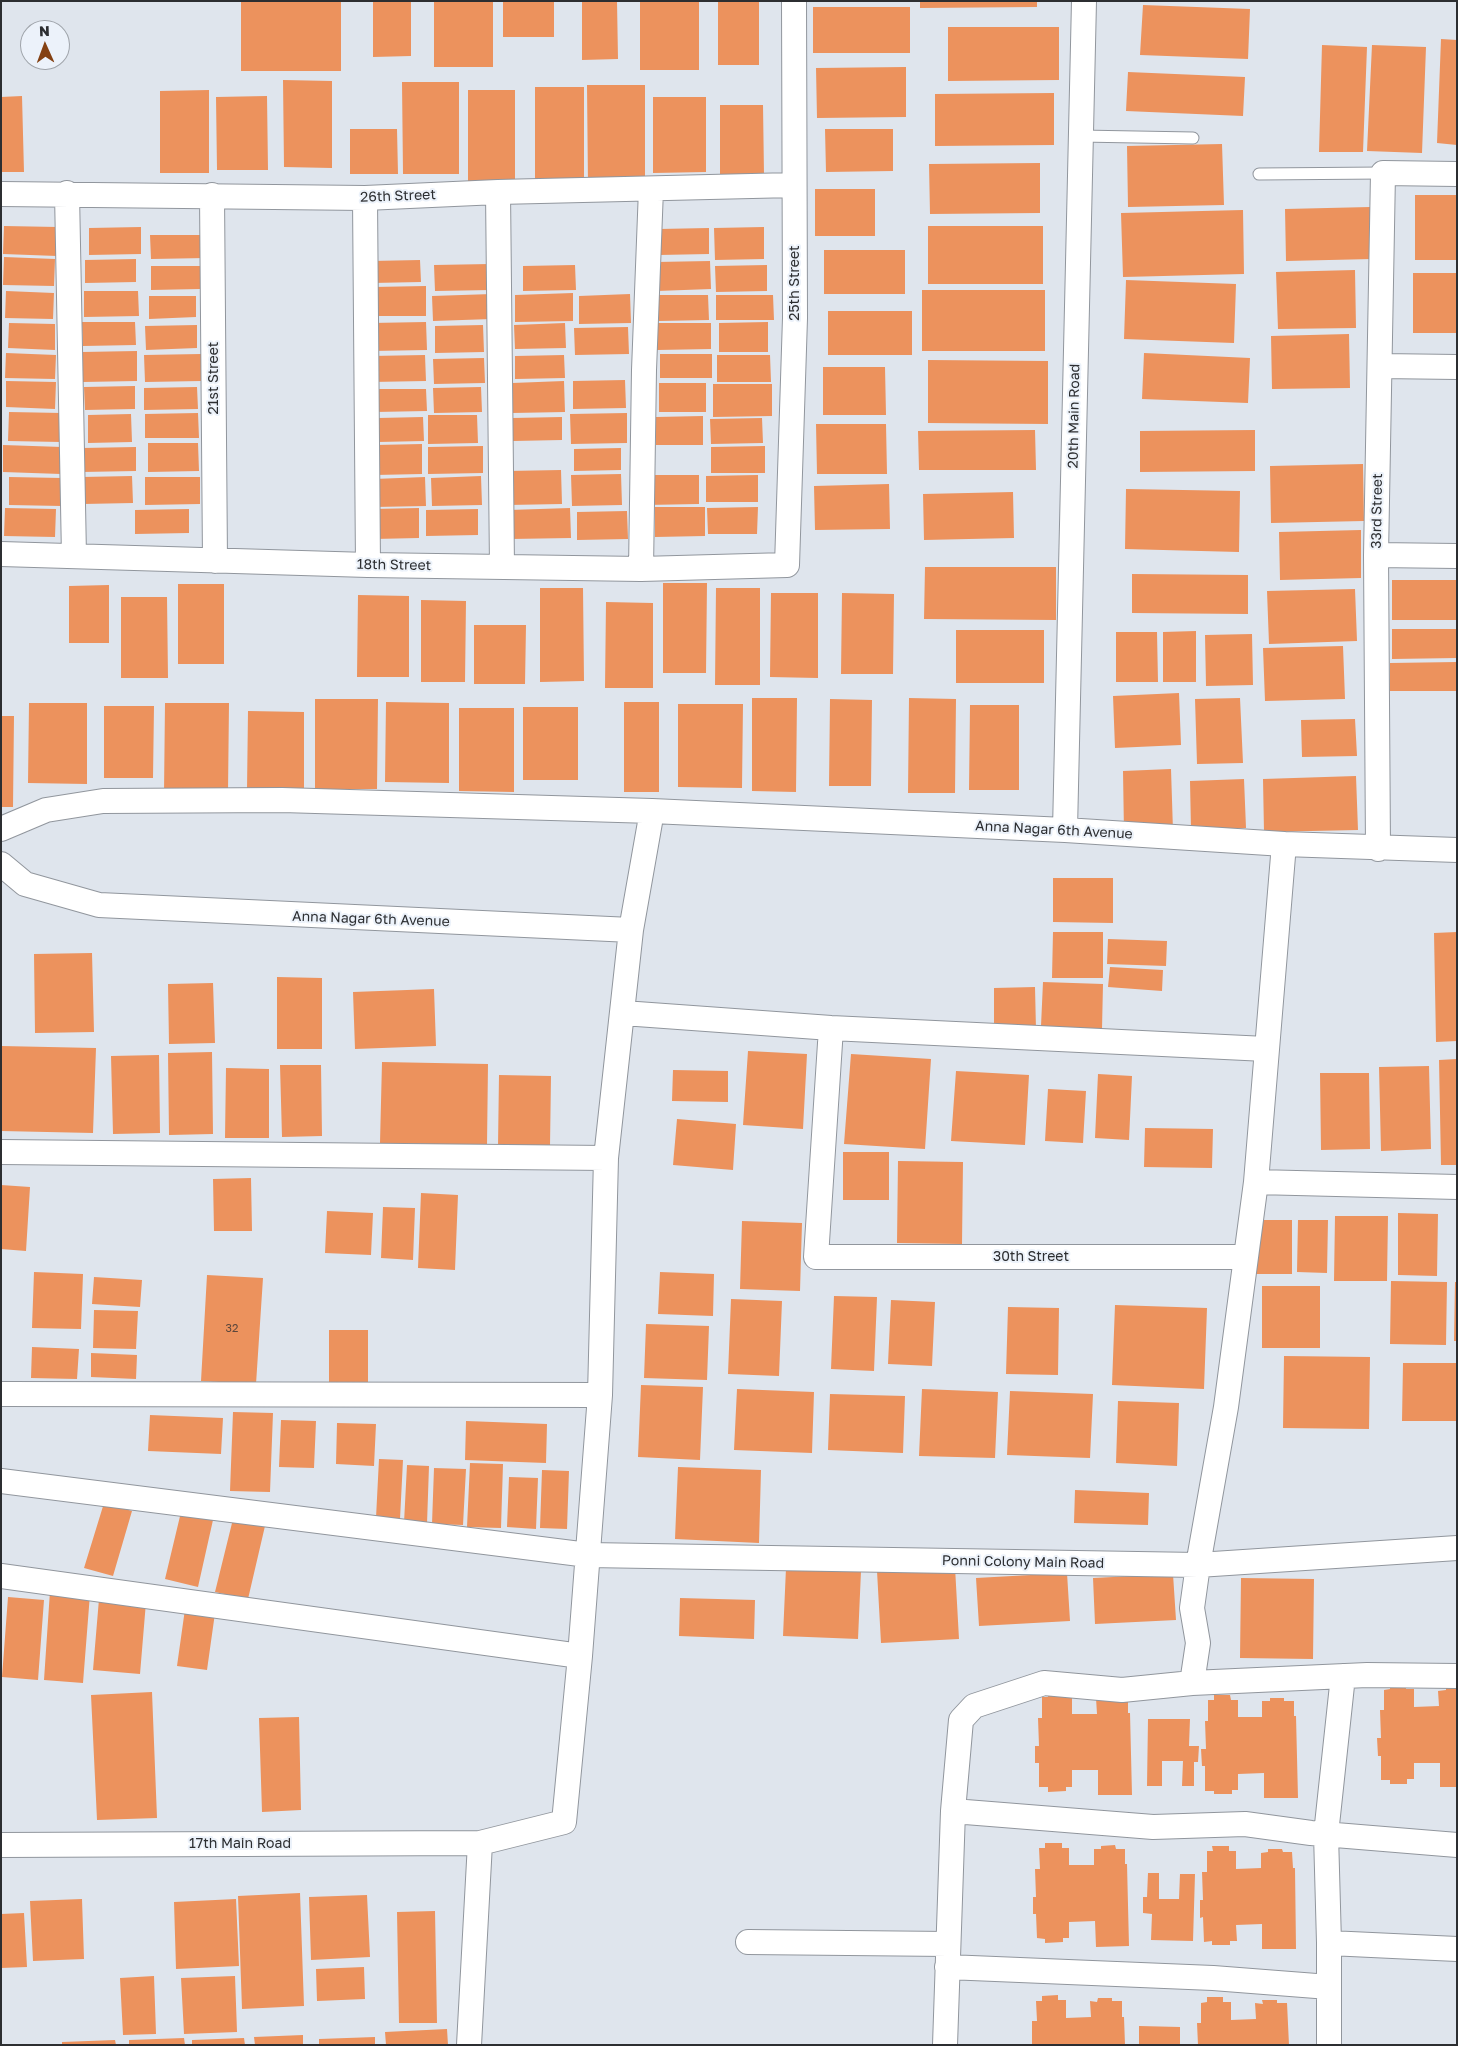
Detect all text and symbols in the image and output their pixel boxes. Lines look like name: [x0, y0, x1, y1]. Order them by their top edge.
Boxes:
north arrow: [20, 20, 70, 70]
text: N: [39, 22, 50, 39]
street label: 26th Street: [360, 186, 436, 206]
street label: 25th Street: [787, 245, 803, 321]
street label: 21st Street: [206, 342, 222, 414]
street label: 20th Main Road: [1065, 364, 1083, 468]
street label: 33rd Street: [1368, 473, 1386, 549]
street label: 18th Street: [357, 556, 431, 574]
street label: Anna Nagar 6th Avenue: [975, 817, 1133, 843]
street label: Anna Nagar 6th Avenue: [292, 908, 450, 930]
street label: 30th Street: [993, 1249, 1069, 1265]
house number: 32: [226, 1322, 238, 1336]
street label: Ponni Colony Main Road: [942, 1552, 1104, 1572]
street label: 17th Main Road: [189, 1836, 291, 1852]

